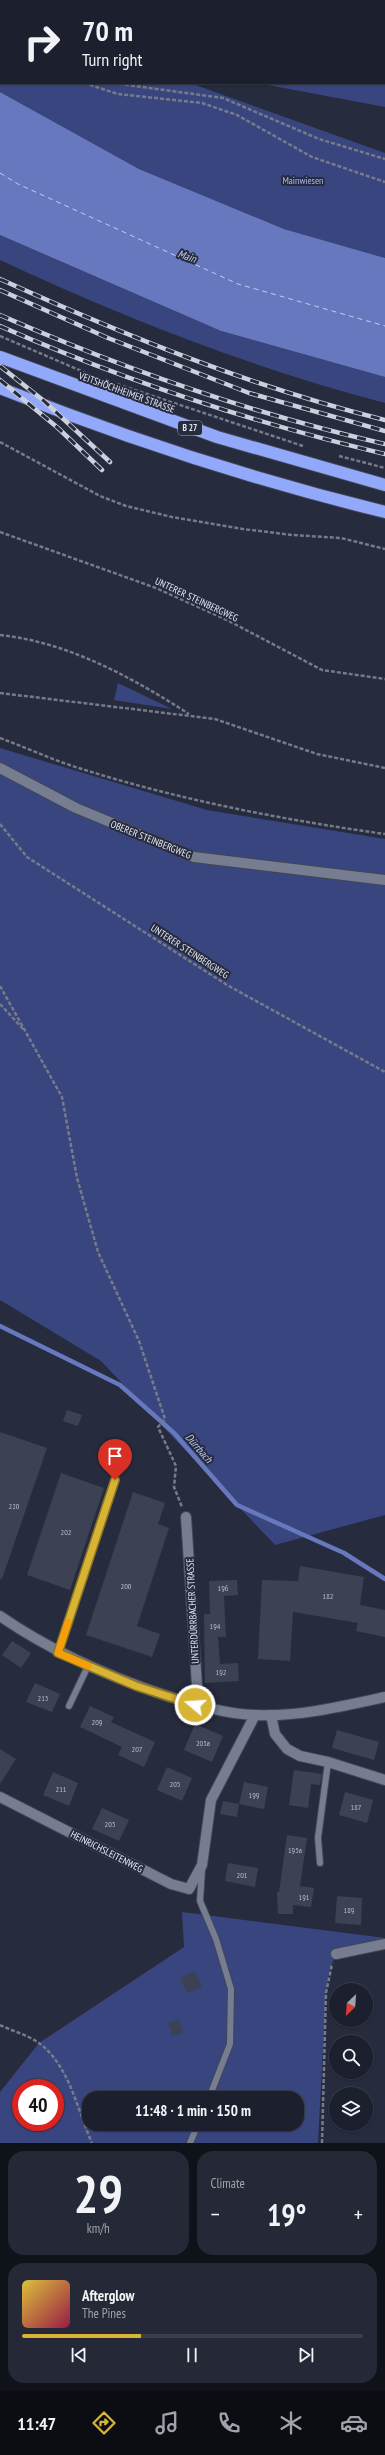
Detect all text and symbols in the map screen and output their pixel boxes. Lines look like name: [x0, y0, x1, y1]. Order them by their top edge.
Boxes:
text: 70 m: [82, 12, 133, 49]
icon: right: [16, 16, 68, 68]
text: Turn right: [82, 48, 142, 71]
park label: Mainwiesen: [282, 174, 324, 187]
water label: Main: [176, 246, 199, 266]
street label: VEITSHÖCHHEIMER STRASSE: [76, 369, 177, 416]
road number: B 27: [178, 421, 202, 435]
street label: UNTERER STEINBERGWEG: [153, 574, 241, 624]
street label: OBERER STEINBERGWEG: [109, 817, 193, 862]
street label: UNTERER STEINBERGWEG: [148, 921, 231, 982]
water label: Dürrbach: [182, 1430, 216, 1466]
pin: [98, 1439, 132, 1480]
icon: arrive: [104, 1445, 126, 1467]
house number: 220: [9, 1501, 20, 1511]
house number: 202: [61, 1527, 72, 1537]
street label: UNTERDÜRRBACHER STRASSE: [183, 1558, 202, 1664]
house number: 200: [121, 1581, 132, 1591]
house number: 196: [218, 1583, 229, 1593]
house number: 182: [323, 1591, 334, 1601]
house number: 194: [210, 1621, 221, 1631]
house number: 192: [216, 1667, 227, 1677]
position arrow: [174, 1684, 216, 1726]
house number: 213: [38, 1693, 49, 1703]
house number: 209: [92, 1717, 103, 1727]
house number: 205a: [196, 1738, 210, 1748]
house number: 207: [132, 1744, 143, 1754]
house number: 205: [170, 1779, 180, 1789]
house number: 211: [56, 1784, 67, 1794]
house number: 199: [249, 1790, 260, 1800]
house number: 187: [351, 1802, 362, 1812]
house number: 203: [105, 1819, 116, 1829]
street label: HEINRICHSLEITENWEG: [68, 1828, 145, 1875]
house number: 195a: [288, 1845, 302, 1855]
house number: 201: [237, 1870, 248, 1880]
house number: 191: [299, 1892, 310, 1902]
house number: 189: [344, 1905, 355, 1915]
north arrow: [329, 1983, 373, 2027]
map controls: [329, 1983, 373, 2131]
button: search: [329, 2035, 373, 2079]
speed limit sign: 40: [12, 2079, 64, 2131]
button: layers: [329, 2087, 373, 2131]
text: 11:48 · 1 min · 150 m: [135, 2101, 251, 2120]
text: 29: [73, 2160, 123, 2227]
text: Climate: [211, 2175, 245, 2192]
text: 19°: [267, 2195, 307, 2234]
text: −: [211, 2200, 220, 2228]
text: +: [354, 2200, 363, 2228]
text: km/h: [87, 2220, 110, 2237]
text: Afterglow: [82, 2286, 134, 2305]
text: The Pines: [82, 2305, 126, 2322]
icon: previous: [68, 2344, 90, 2366]
icon: pause: [181, 2344, 203, 2366]
icon: next: [295, 2344, 317, 2366]
icon: directions: [90, 2409, 118, 2437]
icon: music: [153, 2409, 181, 2437]
icon: phone: [215, 2409, 243, 2437]
icon: climate: [277, 2409, 305, 2437]
icon: car: [340, 2409, 368, 2437]
text: 11:47: [17, 2412, 56, 2435]

